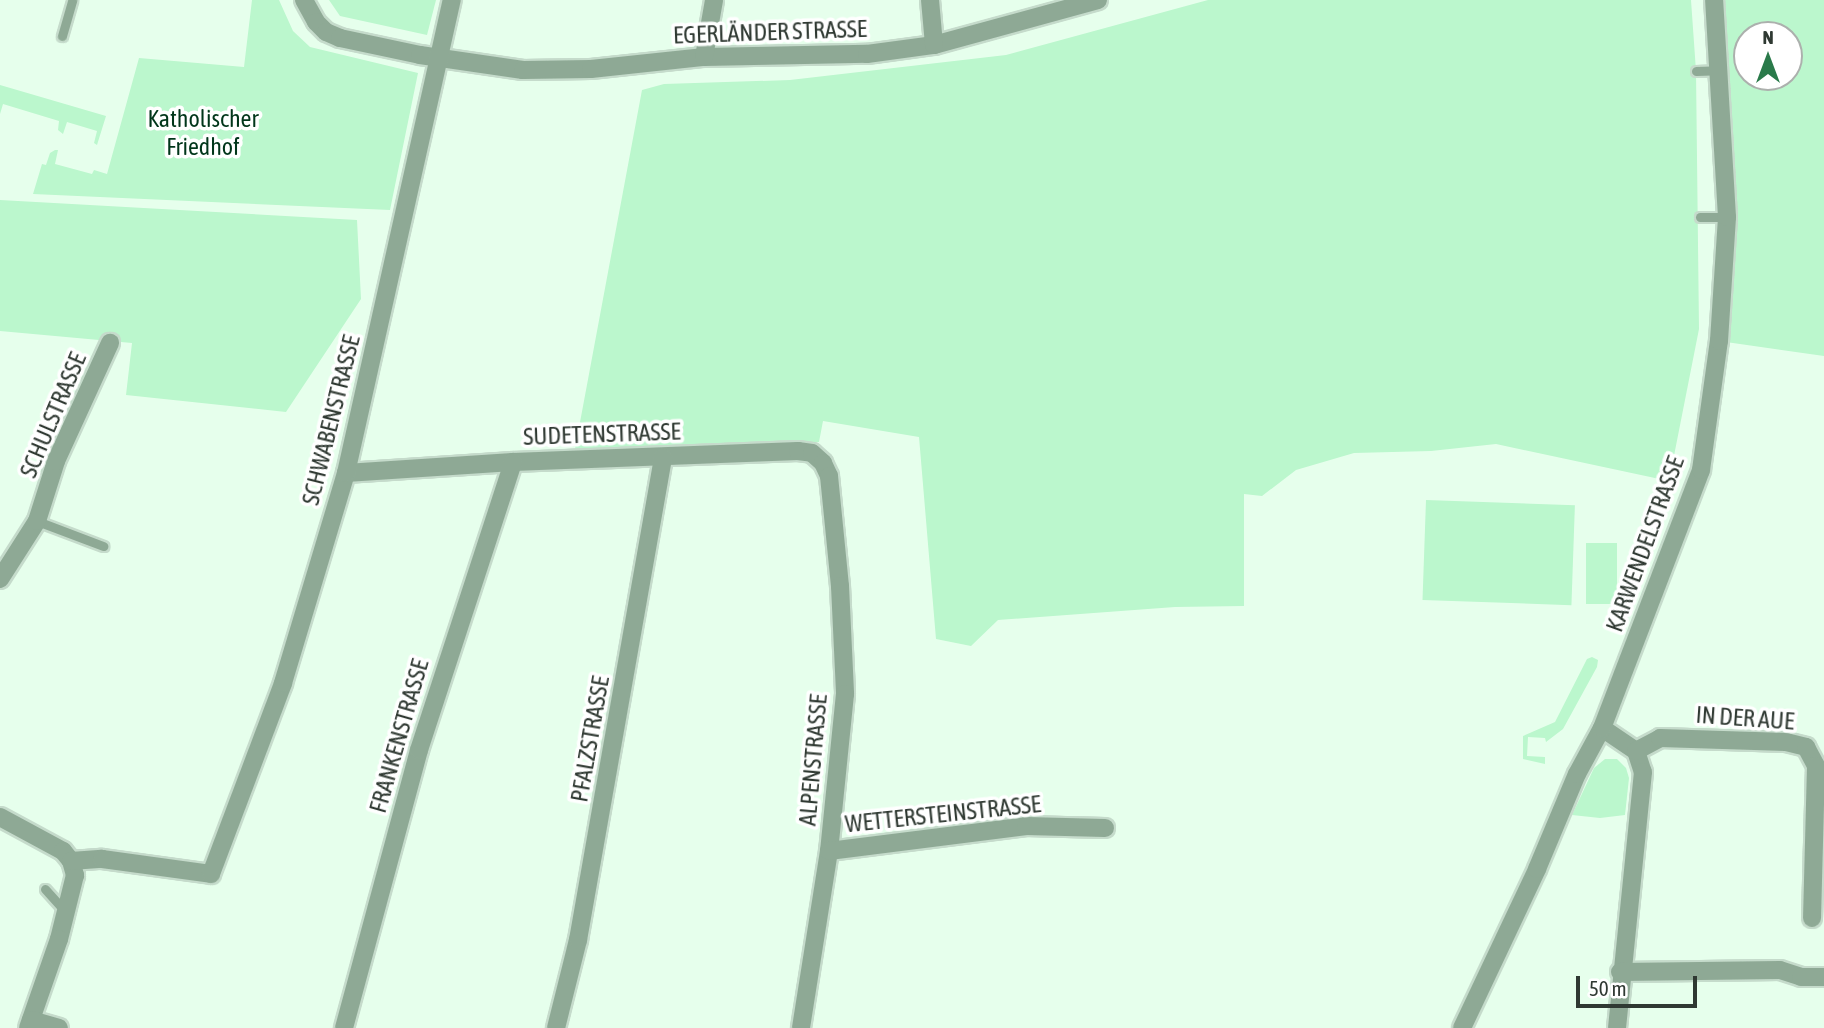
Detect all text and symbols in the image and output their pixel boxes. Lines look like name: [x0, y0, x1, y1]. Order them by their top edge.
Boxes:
street label: EGERLÄNDER STRASSE: [673, 14, 867, 50]
north arrow: [1733, 21, 1803, 91]
text: N: [1762, 26, 1774, 48]
park label: Katholischer Friedhof: [147, 105, 259, 161]
street label: SCHWABENSTRASSE: [296, 332, 366, 508]
street label: SCHULSTRASSE: [14, 348, 92, 482]
street label: SUDETENSTRASSE: [523, 417, 681, 451]
street label: KARWENDELSTRASSE: [1600, 452, 1690, 636]
street label: FRANKENSTRASSE: [363, 656, 435, 816]
street label: PFALZSTRASSE: [565, 674, 615, 804]
street label: ALPENSTRASSE: [793, 693, 833, 827]
street label: IN DER AUE: [1695, 700, 1795, 736]
street label: WETTERSTEINSTRASSE: [844, 789, 1042, 839]
scale bar: [1579, 962, 1700, 1006]
text: 50 m: [1589, 976, 1627, 1000]

